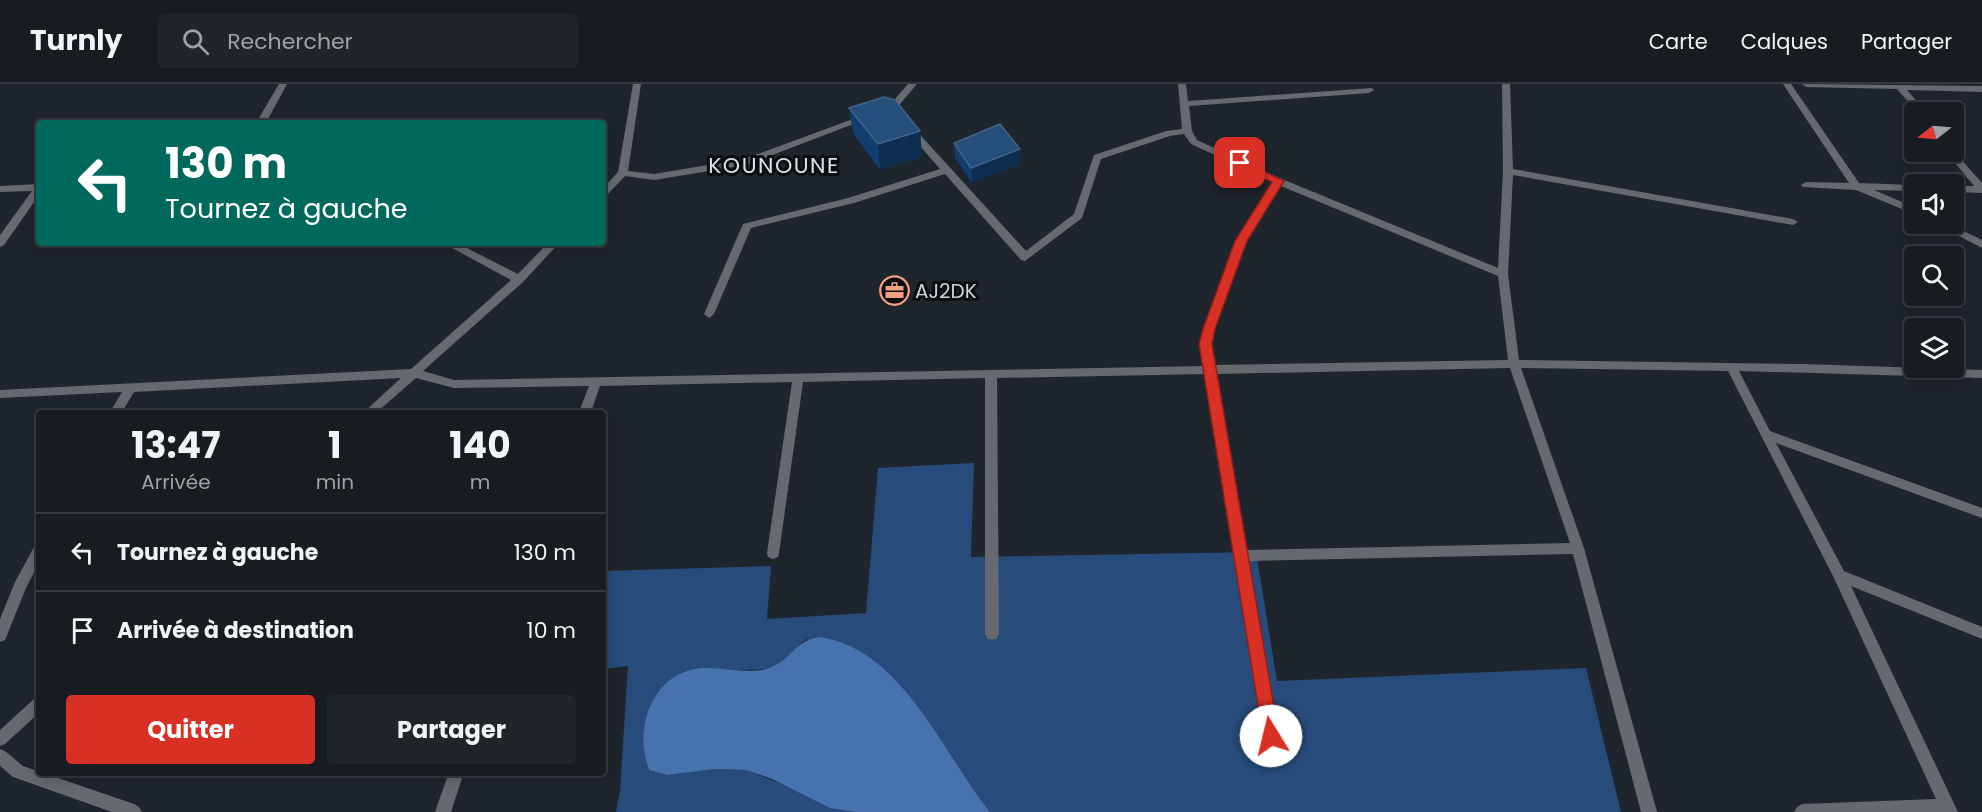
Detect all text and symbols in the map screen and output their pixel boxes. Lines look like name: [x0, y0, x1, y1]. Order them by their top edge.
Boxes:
search box: [158, 14, 578, 68]
text: Turnly: [30, 21, 122, 60]
icon: search: [179, 25, 212, 58]
text: Rechercher: [227, 26, 353, 57]
text: Carte: [1649, 27, 1708, 56]
text: Calques: [1741, 27, 1828, 56]
text: Partager: [1861, 27, 1952, 56]
north arrow: [1904, 102, 1964, 162]
map controls: [1904, 102, 1964, 378]
text: 130 m: [165, 134, 287, 193]
pin: [1214, 137, 1265, 188]
icon: left: [66, 144, 144, 222]
icon: arrive: [1223, 146, 1256, 179]
district label: KOUNOUNE: [708, 150, 840, 181]
button: sound: [1904, 174, 1964, 234]
text: Tournez à gauche: [165, 190, 407, 227]
button: search: [1904, 246, 1964, 306]
office icon: AJ2DK: [878, 275, 910, 307]
place label: AJ2DK: [915, 277, 977, 305]
button: layers: [1904, 318, 1964, 378]
text: 13:47: [131, 420, 220, 471]
text: 1: [328, 420, 342, 471]
text: 140: [449, 420, 511, 471]
text: Arrivée: [141, 468, 211, 496]
text: min: [316, 468, 354, 496]
text: m: [470, 468, 490, 496]
icon: left: [66, 536, 99, 569]
text: Tournez à gauche: [117, 537, 318, 568]
text: 130 m: [514, 537, 576, 568]
icon: arrive: [66, 614, 99, 647]
text: Arrivée à destination: [117, 615, 354, 646]
text: 10 m: [527, 615, 576, 646]
button: Quitter: [66, 695, 315, 764]
button: Partager: [327, 695, 576, 764]
position arrow: [1239, 704, 1303, 768]

